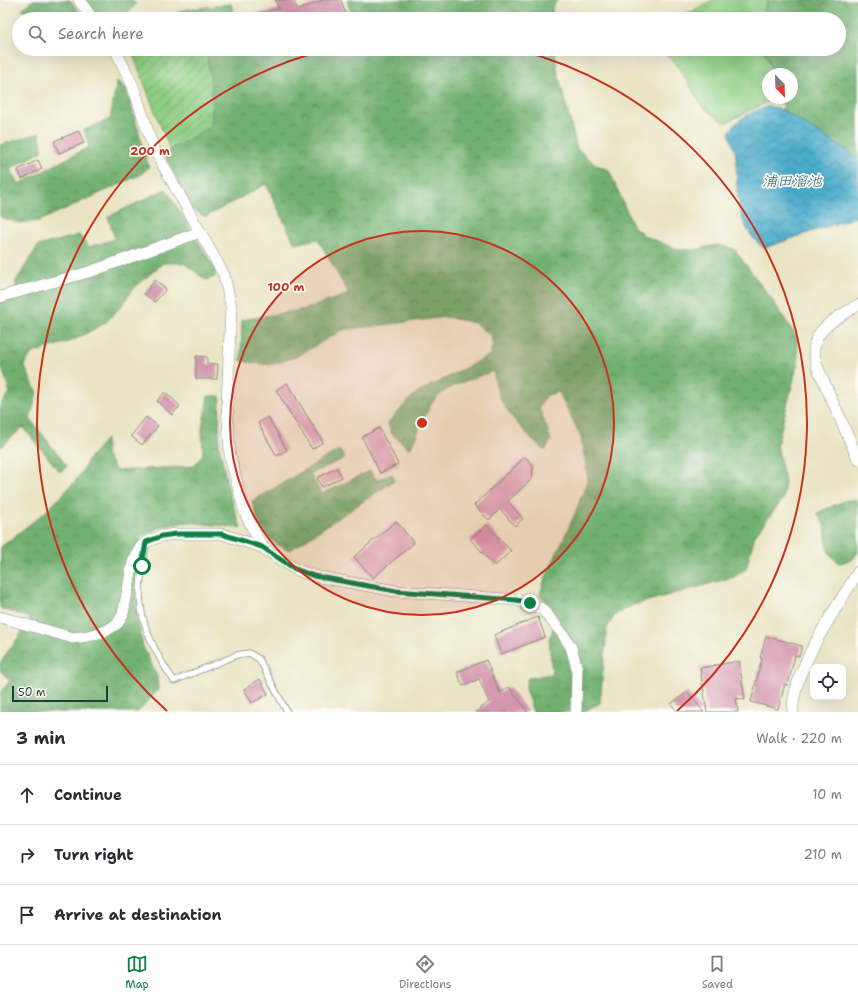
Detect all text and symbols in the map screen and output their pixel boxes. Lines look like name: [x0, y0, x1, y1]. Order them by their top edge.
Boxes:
search box: [12, 12, 846, 56]
icon: search: [26, 23, 48, 45]
text: Search here: [58, 24, 144, 44]
north arrow: [762, 68, 798, 104]
text: 200 m: [130, 143, 170, 159]
water label: 浦田溜池: [762, 171, 823, 191]
text: 100 m: [268, 279, 305, 295]
centre of rings: [415, 416, 429, 430]
route start: [133, 557, 151, 575]
route end: [521, 594, 539, 612]
map controls: [810, 664, 846, 700]
button: locate: [810, 664, 846, 700]
scale bar: [12, 684, 108, 703]
text: 50 m: [18, 685, 46, 700]
text: 3 min: [16, 727, 66, 749]
text: Walk · 220 m: [756, 730, 842, 747]
icon: ahead: [16, 784, 38, 806]
text: Continue: [54, 785, 122, 805]
text: 10 m: [812, 786, 842, 803]
icon: right: [16, 844, 38, 866]
text: Turn right: [54, 845, 134, 865]
text: 210 m: [804, 846, 842, 863]
icon: arrive: [16, 904, 38, 926]
text: Arrive at destination: [54, 905, 222, 925]
tab: Map: [125, 953, 149, 992]
tab: Directions: [399, 953, 451, 992]
tab: Saved: [702, 953, 733, 992]

